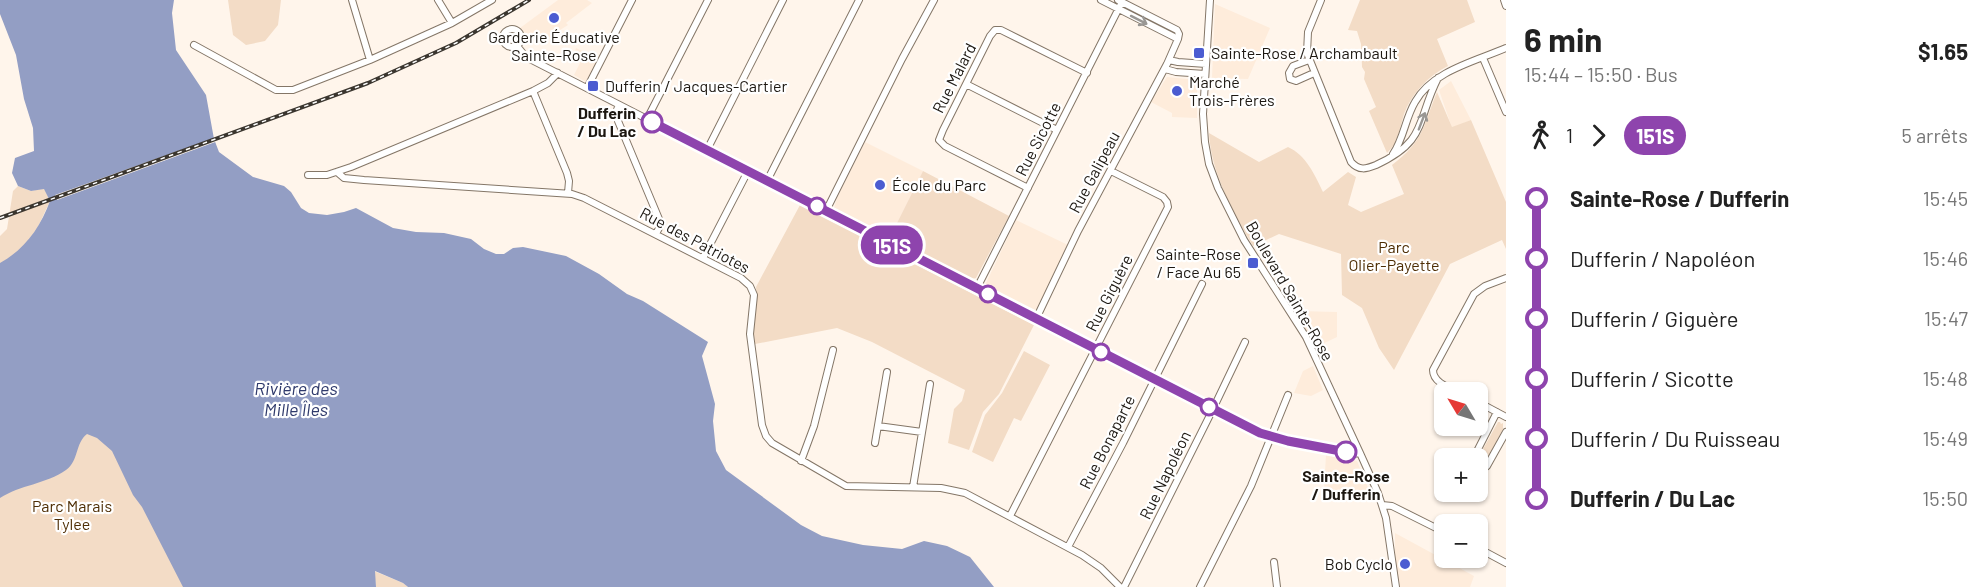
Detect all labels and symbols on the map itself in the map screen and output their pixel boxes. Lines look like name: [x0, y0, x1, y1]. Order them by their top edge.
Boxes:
marker: Garderie Éducative Sainte-Rose: [547, 11, 561, 25]
one-way arrow: [1130, 14, 1148, 26]
place label: Garderie Éducative Sainte-Rose: [488, 27, 620, 64]
street label: Rue Malard: [928, 40, 979, 116]
place label: Sainte-Rose / Archambault: [1211, 43, 1398, 62]
marker: Sainte-Rose / Archambault: [1192, 46, 1206, 60]
place label: Marché Trois-Frères: [1189, 72, 1275, 109]
place label: Dufferin / Jacques-Cartier: [605, 76, 788, 95]
marker: Dufferin / Jacques-Cartier: [586, 79, 600, 93]
marker: Marché Trois-Frères: [1170, 84, 1184, 98]
street label: Rue Sicotte: [1011, 99, 1064, 179]
place label: Dufferin / Du Lac: [577, 103, 636, 140]
marker: Dufferin / Du Lac: [641, 111, 663, 133]
one-way arrow: [1417, 113, 1428, 131]
street label: Rue Galipeau: [1064, 128, 1123, 216]
place label: École du Parc: [892, 175, 986, 194]
marker: École du Parc: [873, 178, 887, 192]
unlabelled marker: [808, 197, 826, 215]
street label: Rue des Patriotes: [637, 203, 753, 277]
street label: Boulevard Sainte-Rose: [1243, 218, 1338, 364]
line badge: 151S: [850, 226, 934, 264]
park label: Parc Olier-Payette: [1348, 237, 1440, 274]
place label: Sainte-Rose / Face Au 65: [1156, 244, 1241, 281]
street label: Rue Giguère: [1081, 251, 1136, 334]
marker: Sainte-Rose / Face Au 65: [1246, 256, 1260, 270]
unlabelled marker: [979, 285, 997, 303]
unlabelled marker: [1092, 343, 1110, 361]
water label: Rivière des Mille Îles: [254, 377, 338, 420]
north arrow: [1434, 382, 1488, 436]
street label: Rue Bonaparte: [1075, 392, 1138, 492]
unlabelled marker: [1200, 398, 1218, 416]
street label: Rue Napoléon: [1135, 427, 1194, 522]
marker: Sainte-Rose / Dufferin: [1335, 441, 1357, 463]
place label: Sainte-Rose / Dufferin: [1302, 466, 1390, 503]
park label: Parc Marais Tylee: [32, 496, 112, 533]
place label: Bob Cyclo: [1325, 554, 1393, 573]
marker: Bob Cyclo: [1398, 557, 1412, 571]

